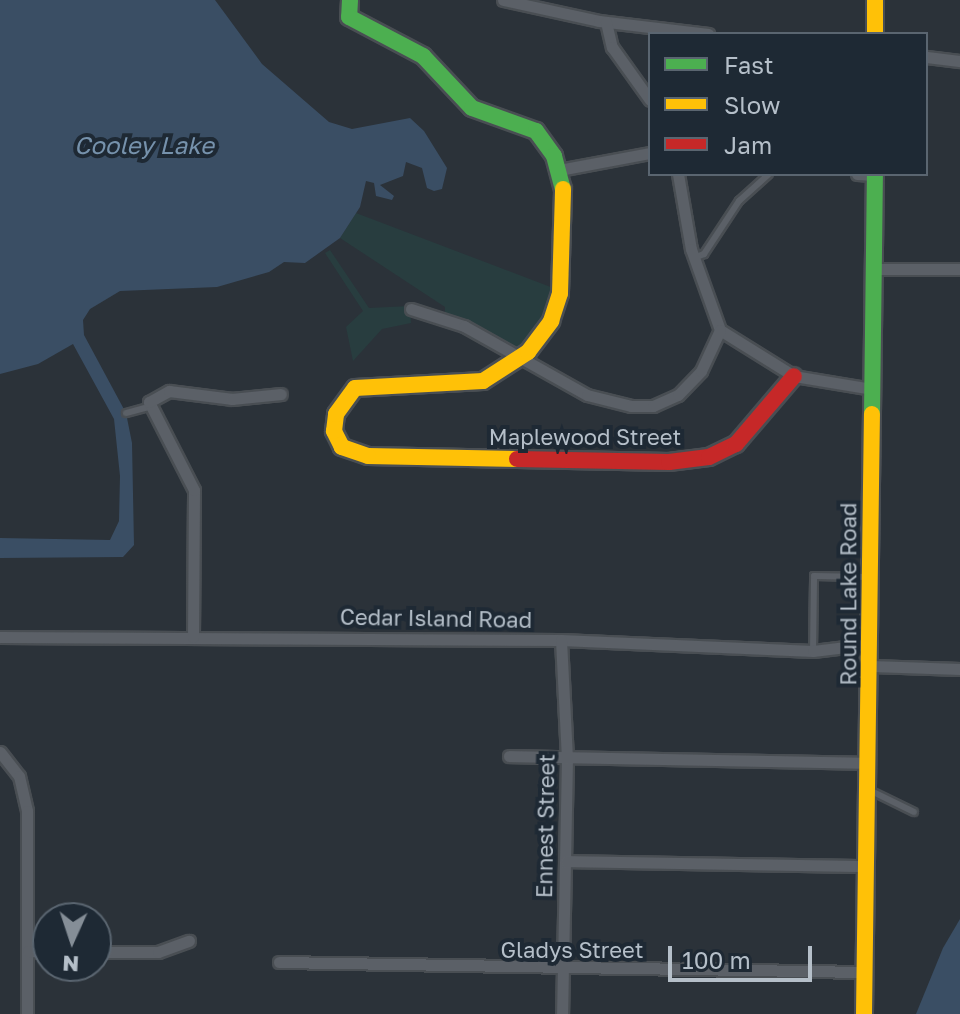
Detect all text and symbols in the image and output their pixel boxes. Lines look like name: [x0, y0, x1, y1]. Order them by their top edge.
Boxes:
legend: [648, 32, 928, 176]
text: Fast: [724, 50, 774, 79]
text: Slow: [724, 90, 780, 119]
text: Jam: [724, 130, 772, 159]
water label: Cooley Lake: [74, 131, 214, 159]
street label: Maplewood Street: [489, 424, 681, 450]
street label: Round Lake Road: [835, 502, 861, 686]
street label: Cedar Island Road: [340, 603, 532, 633]
street label: Ennest Street: [531, 754, 559, 898]
north arrow: [32, 902, 112, 982]
scale bar: [672, 930, 816, 980]
street label: Gladys Street: [500, 937, 644, 963]
text: 100 m: [682, 945, 751, 974]
text: N: [62, 951, 80, 978]

